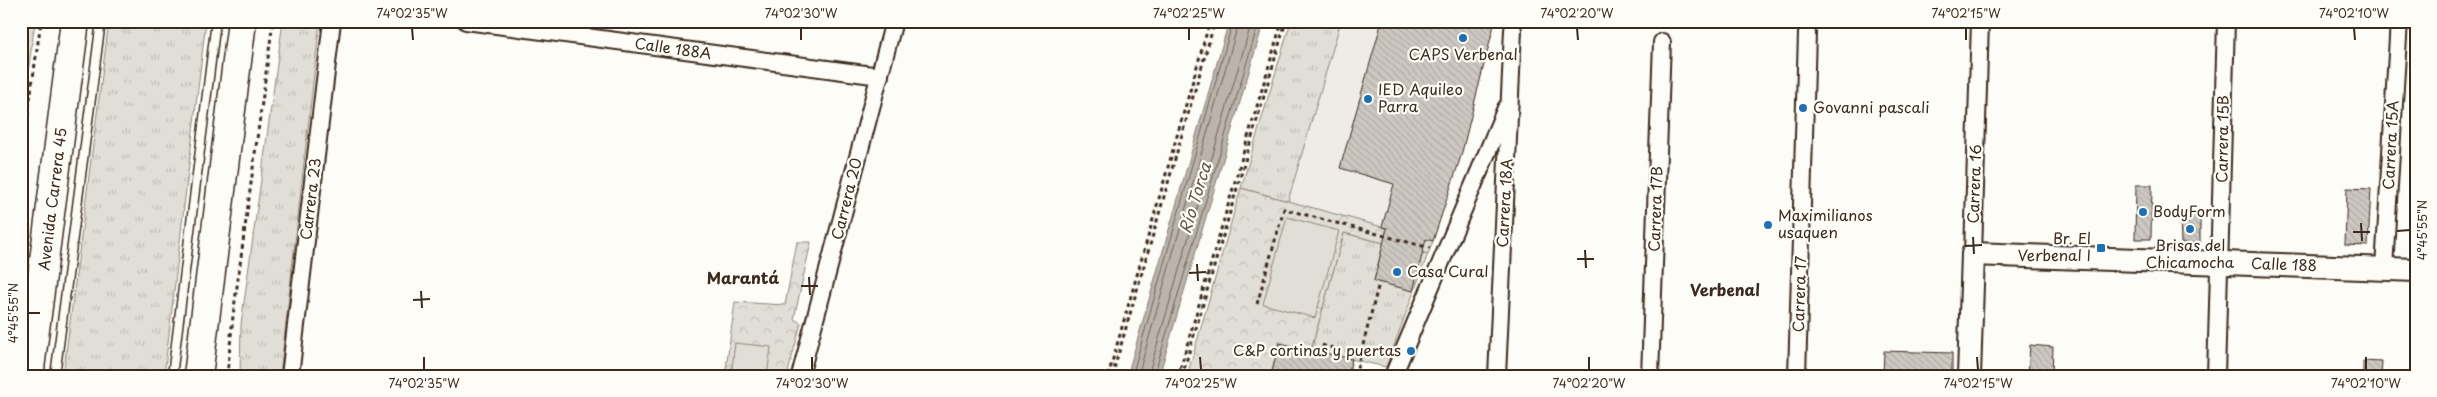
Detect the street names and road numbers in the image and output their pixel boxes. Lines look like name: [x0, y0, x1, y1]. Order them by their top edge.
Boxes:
street label: Calle 188A: [633, 31, 713, 64]
street label: Carrera 15B: [2209, 95, 2234, 183]
street label: Carrera 15A: [2376, 100, 2403, 190]
street label: Avenida Carrera 45: [31, 126, 72, 272]
street label: Carrera 16: [1961, 144, 1986, 224]
street label: Carrera 20: [824, 155, 867, 242]
street label: Carrera 23: [293, 156, 326, 241]
street label: Carrera 18A: [1490, 158, 1517, 248]
street label: Carrera 17B: [1642, 166, 1667, 252]
street label: Calle 188: [2251, 251, 2317, 276]
street label: Carrera 17: [1786, 255, 1811, 333]

